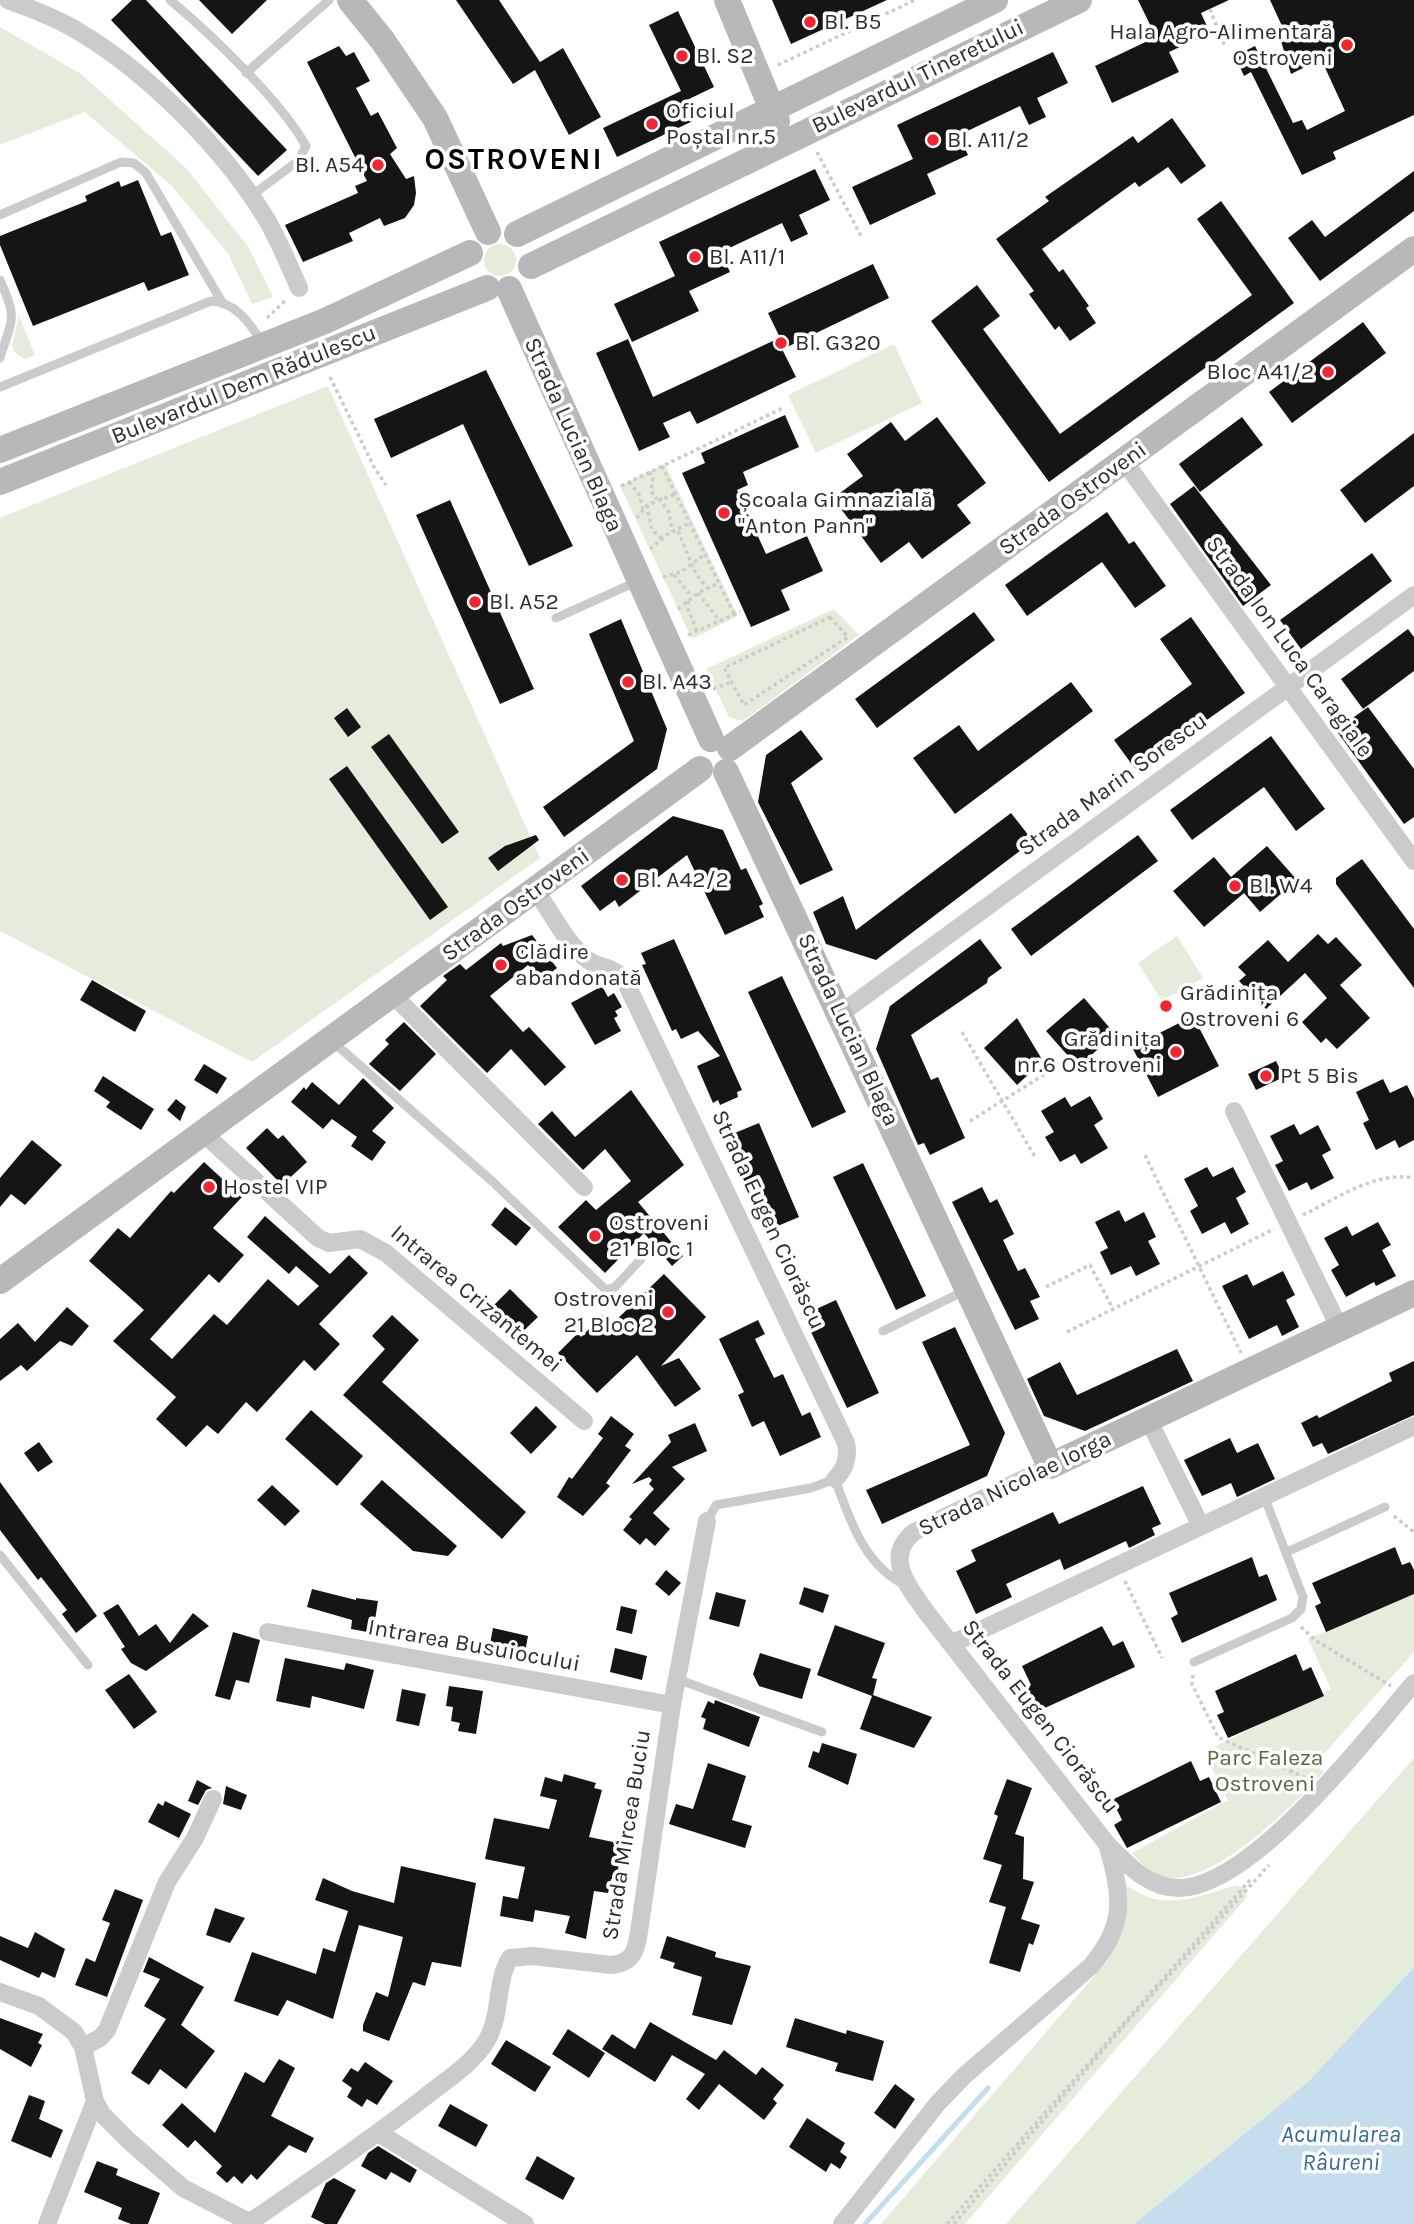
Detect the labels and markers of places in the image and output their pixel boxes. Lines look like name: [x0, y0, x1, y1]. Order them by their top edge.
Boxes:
place label: Bl. B5: [824, 8, 882, 36]
marker: Bl. B5: [802, 14, 818, 30]
place label: Hala Agro-Alimentară Ostroveni: [1109, 18, 1333, 72]
marker: Hala Agro-Alimentară Ostroveni: [1339, 37, 1355, 53]
place label: Bl. S2: [696, 42, 754, 70]
marker: Bl. S2: [674, 48, 690, 64]
place label: Oficiul Poștal nr.5: [666, 97, 776, 151]
marker: Oficiul Poștal nr.5: [644, 116, 660, 132]
place label: Bl. A11/2: [947, 126, 1029, 154]
marker: Bl. A11/2: [925, 132, 941, 148]
place label: Bl. A54: [295, 151, 364, 179]
marker: Bl. A54: [370, 157, 386, 173]
place label: Bl. A11/1: [709, 243, 785, 271]
marker: Bl. A11/1: [687, 249, 703, 265]
place label: Bl. G320: [795, 329, 881, 357]
marker: Bl. G320: [773, 335, 789, 351]
place label: Bloc A41/2: [1206, 358, 1314, 386]
marker: Bloc A41/2: [1320, 364, 1336, 380]
place label: Școala Gimnazială "Anton Pann": [738, 486, 933, 540]
marker: Școala Gimnazială "Anton Pann": [716, 505, 732, 521]
place label: Bl. A52: [489, 588, 559, 616]
marker: Bl. A52: [467, 594, 483, 610]
place label: Bl. A43: [642, 668, 712, 696]
marker: Bl. A43: [620, 674, 636, 690]
place label: Bl. A42/2: [636, 866, 729, 894]
marker: Bl. A42/2: [614, 872, 630, 888]
place label: Bl. W4: [1249, 872, 1313, 900]
marker: Bl. W4: [1227, 878, 1243, 894]
place label: Clădire abandonată: [515, 938, 642, 992]
marker: Clădire abandonată: [493, 957, 509, 973]
place label: Grădinița Ostroveni 6: [1180, 979, 1299, 1033]
marker: Grădinița Ostroveni 6: [1158, 998, 1174, 1014]
place label: Grădinița nr.6 Ostroveni: [1017, 1025, 1162, 1079]
marker: Grădinița nr.6 Ostroveni: [1168, 1044, 1184, 1060]
place label: Pt 5 Bis: [1280, 1062, 1359, 1090]
marker: Pt 5 Bis: [1258, 1068, 1274, 1084]
place label: Hostel VIP: [223, 1173, 328, 1201]
marker: Hostel VIP: [201, 1179, 217, 1195]
place label: Ostroveni 21 Bloc 1: [609, 1209, 710, 1263]
marker: Ostroveni 21 Bloc 1: [587, 1228, 603, 1244]
place label: Ostroveni 21 Bloc 2: [553, 1285, 654, 1339]
marker: Ostroveni 21 Bloc 2: [660, 1304, 676, 1320]

